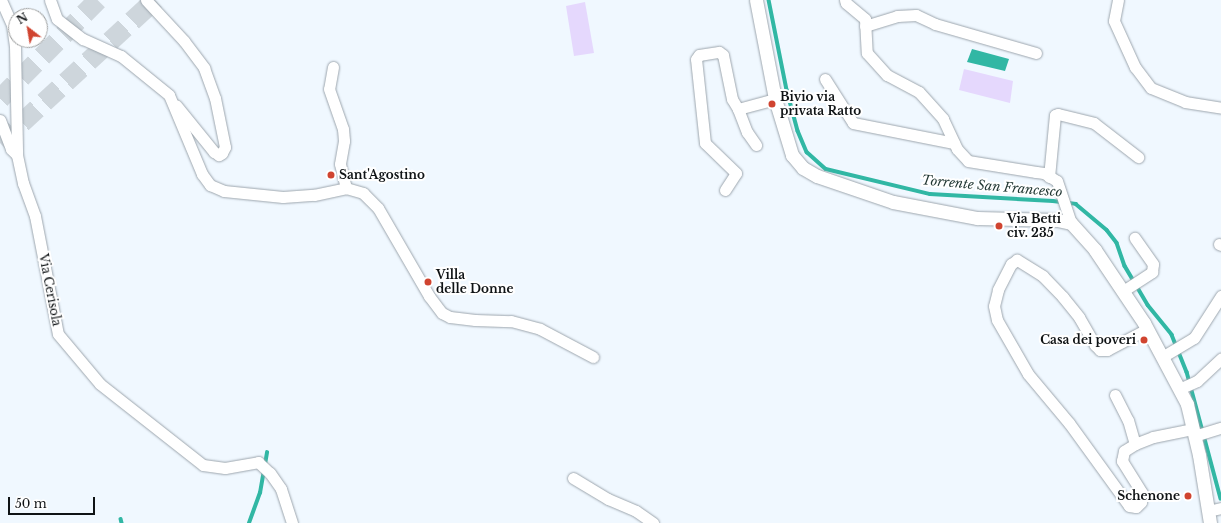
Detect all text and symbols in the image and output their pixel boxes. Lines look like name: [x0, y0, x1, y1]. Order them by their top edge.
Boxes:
north arrow: [8, 8, 48, 48]
text: N: [14, 10, 30, 27]
place label: Bivio via privata Ratto: [780, 90, 861, 118]
marker: Bivio via privata Ratto: [767, 99, 777, 109]
place label: Sant'Agostino: [339, 168, 425, 182]
marker: Sant'Agostino: [326, 170, 336, 180]
water label: Torrente San Francesco: [921, 173, 1063, 201]
place label: Via Betti civ. 235: [1007, 212, 1061, 240]
marker: Via Betti civ. 235: [994, 221, 1004, 231]
street label: Via Cerisola: [36, 252, 64, 328]
place label: Villa delle Donne: [436, 268, 513, 296]
marker: Villa delle Donne: [423, 277, 433, 287]
place label: Casa dei poveri: [1040, 333, 1136, 347]
marker: Casa dei poveri: [1139, 335, 1149, 345]
scale bar: [10, 489, 97, 515]
place label: Schenone: [1117, 489, 1180, 503]
marker: Schenone: [1183, 491, 1193, 501]
text: 50 m: [15, 496, 47, 511]

